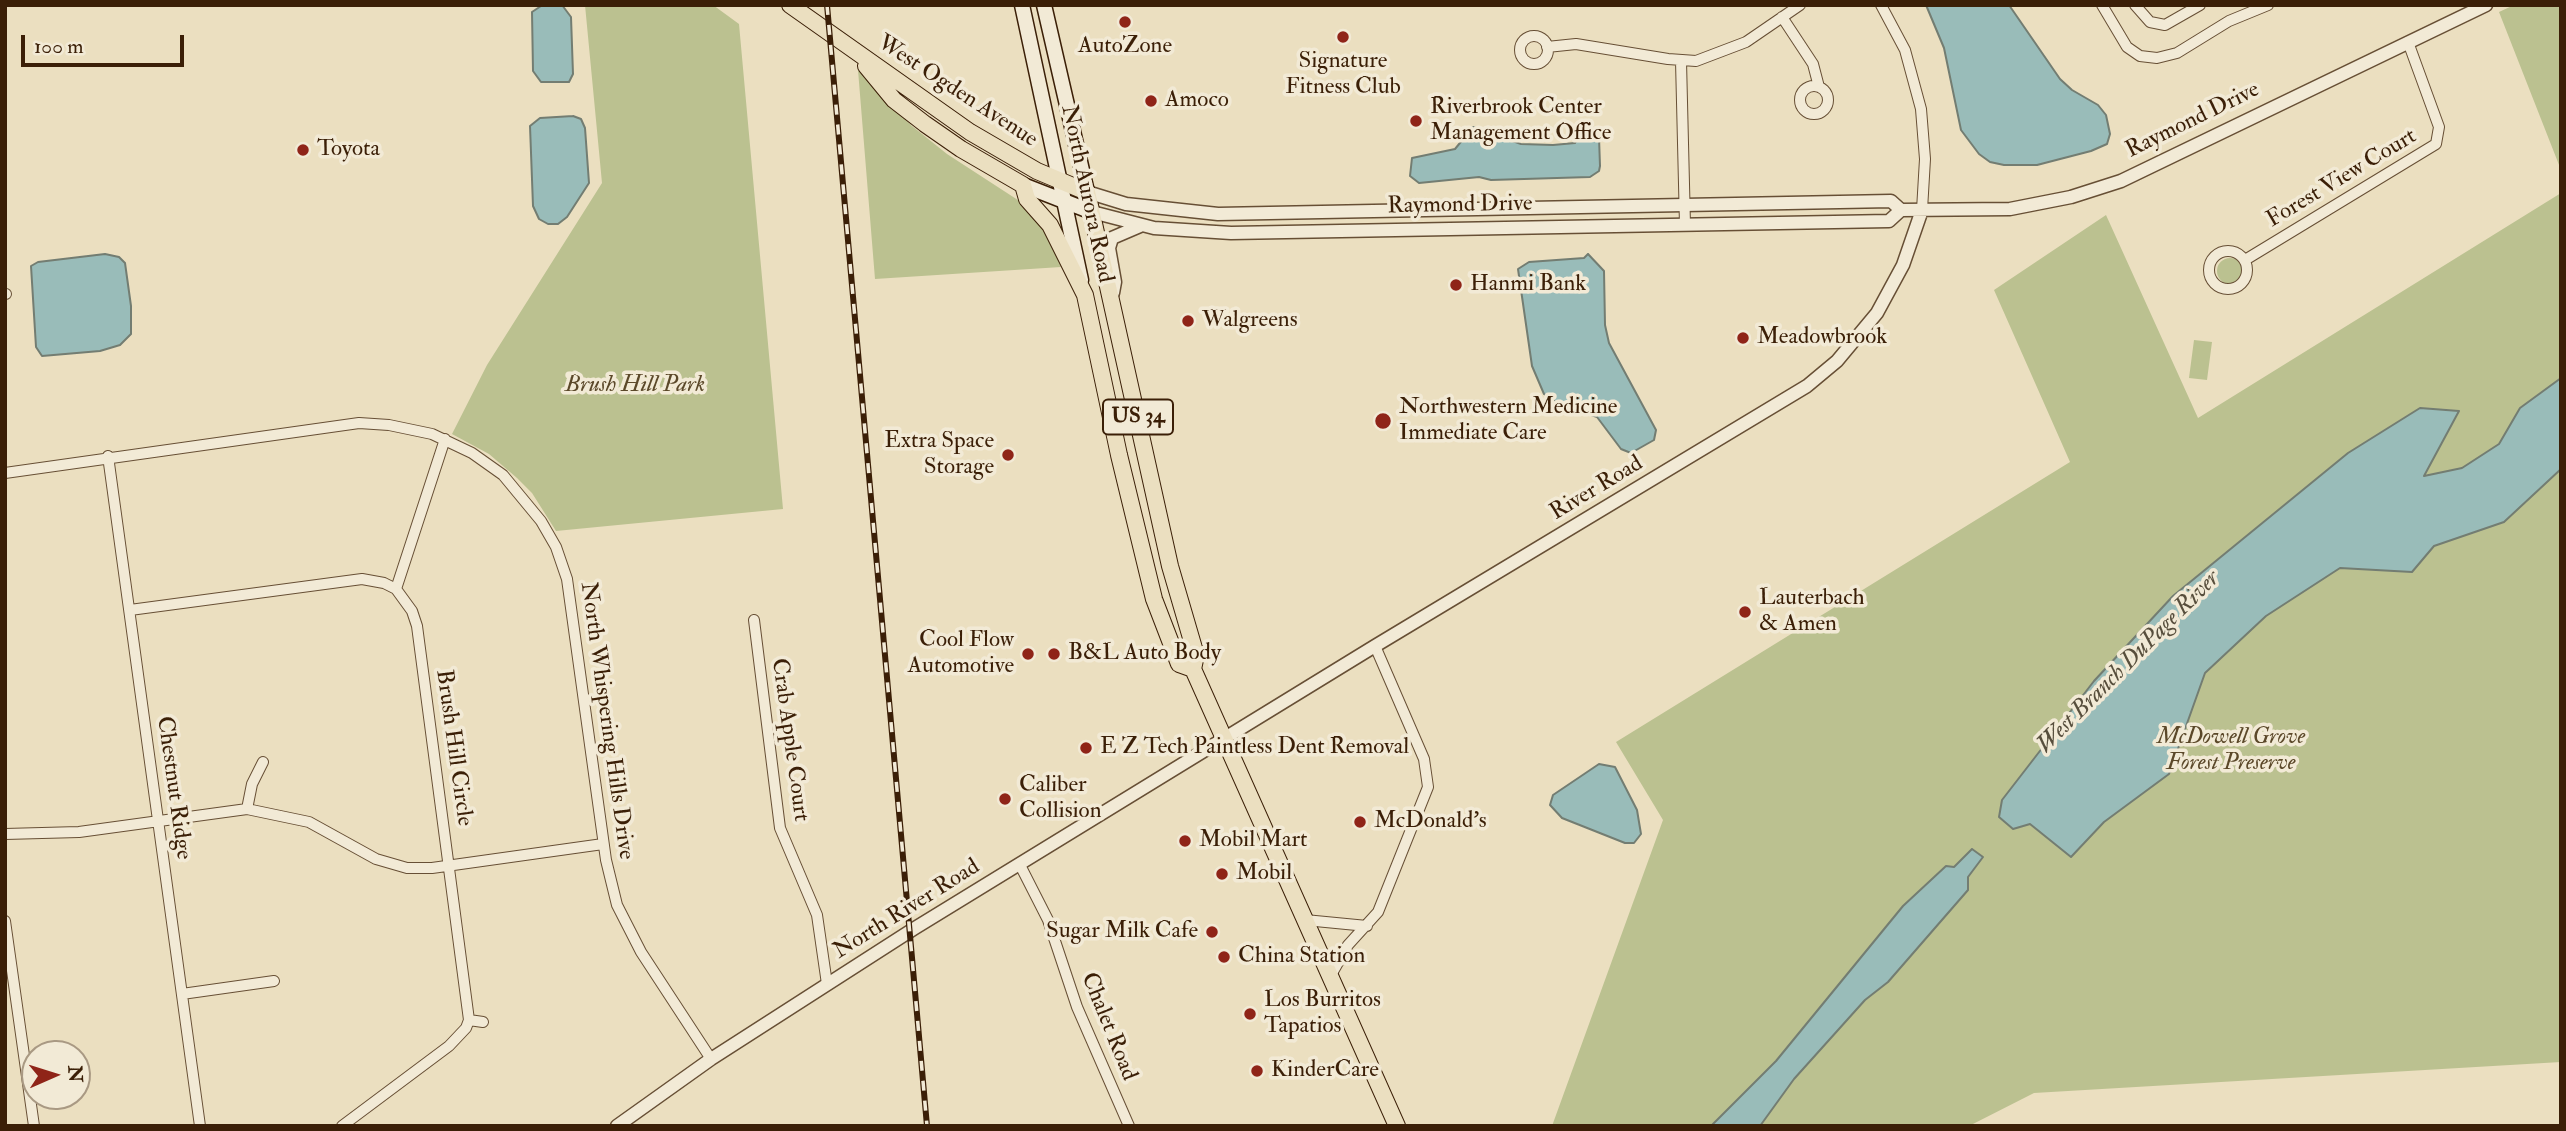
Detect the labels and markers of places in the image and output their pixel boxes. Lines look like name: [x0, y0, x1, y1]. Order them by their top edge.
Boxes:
marker: AutoZone: [1117, 14, 1133, 30]
marker: Signature Fitness Club: [1335, 29, 1351, 45]
place label: AutoZone: [1078, 33, 1172, 61]
place label: Signature Fitness Club: [1285, 48, 1401, 102]
place label: Amoco: [1165, 87, 1229, 115]
marker: Amoco: [1143, 93, 1159, 109]
place label: Riverbrook Center Management Office: [1430, 94, 1611, 148]
marker: Riverbrook Center Management Office: [1408, 113, 1424, 129]
place label: Toyota: [317, 136, 380, 164]
marker: Toyota: [295, 142, 311, 158]
place label: Hanmi Bank: [1470, 271, 1586, 299]
marker: Hanmi Bank: [1448, 277, 1464, 293]
place label: Walgreens: [1202, 307, 1298, 335]
marker: Walgreens: [1180, 313, 1196, 329]
place label: Meadowbrook: [1757, 324, 1887, 352]
marker: Meadowbrook: [1735, 330, 1751, 346]
place label: Northwestern Medicine Immediate Care: [1399, 394, 1617, 448]
marker: Northwestern Medicine Immediate Care: [1373, 411, 1393, 431]
place label: Extra Space Storage: [884, 428, 994, 482]
marker: Extra Space Storage: [1000, 447, 1016, 463]
place label: Lauterbach & Amen: [1759, 585, 1865, 639]
marker: Lauterbach & Amen: [1737, 604, 1753, 620]
place label: Cool Flow Automotive: [908, 627, 1014, 681]
place label: B&L Auto Body: [1068, 640, 1221, 668]
marker: Cool Flow Automotive: [1020, 646, 1036, 662]
marker: B&L Auto Body: [1046, 646, 1062, 662]
place label: E Z Tech Paintless Dent Removal: [1100, 734, 1409, 762]
marker: E Z Tech Paintless Dent Removal: [1078, 740, 1094, 756]
place label: Caliber Collision: [1019, 772, 1102, 826]
marker: Caliber Collision: [997, 791, 1013, 807]
place label: McDonald's: [1374, 808, 1487, 836]
marker: McDonald's: [1352, 814, 1368, 830]
place label: Mobil Mart: [1199, 827, 1308, 855]
marker: Mobil Mart: [1177, 833, 1193, 849]
place label: Mobil: [1236, 860, 1292, 888]
marker: Mobil: [1214, 866, 1230, 882]
place label: Sugar Milk Cafe: [1046, 918, 1198, 946]
marker: Sugar Milk Cafe: [1204, 924, 1220, 940]
place label: China Station: [1238, 943, 1365, 971]
marker: China Station: [1216, 949, 1232, 965]
place label: Los Burritos Tapatios: [1264, 987, 1381, 1041]
marker: Los Burritos Tapatios: [1242, 1006, 1258, 1022]
place label: KinderCare: [1271, 1057, 1379, 1085]
marker: KinderCare: [1249, 1063, 1265, 1079]

